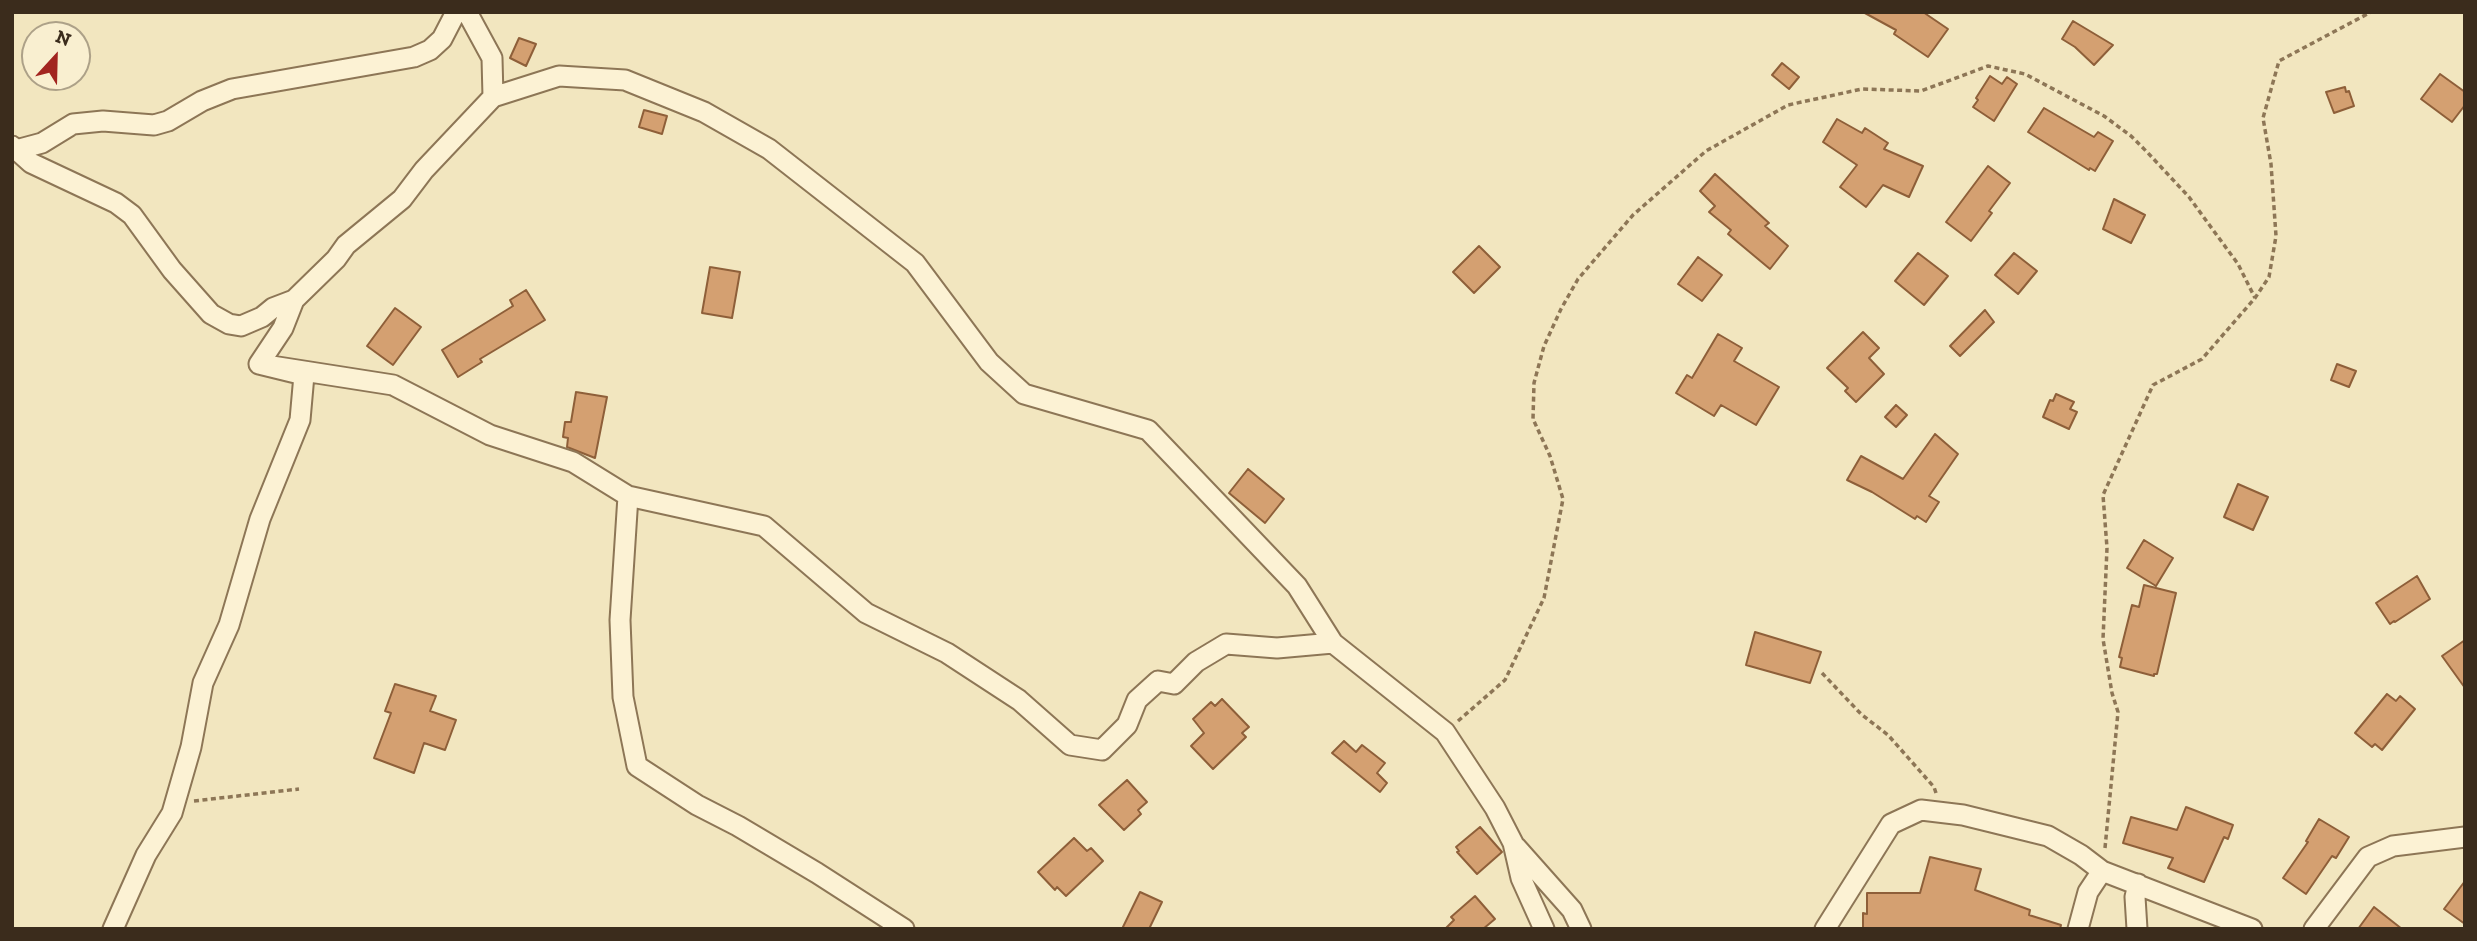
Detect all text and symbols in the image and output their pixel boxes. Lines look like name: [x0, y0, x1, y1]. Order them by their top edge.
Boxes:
north arrow: [21, 21, 91, 91]
text: N: [52, 25, 74, 51]

